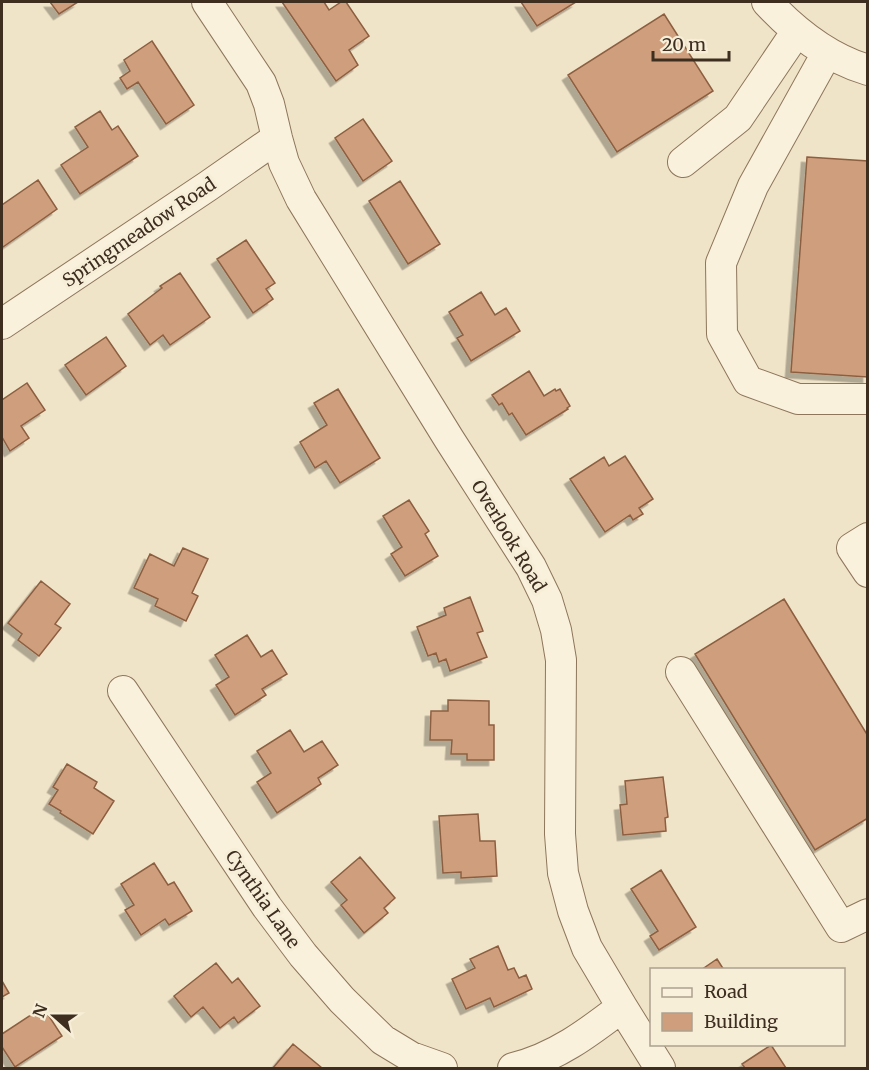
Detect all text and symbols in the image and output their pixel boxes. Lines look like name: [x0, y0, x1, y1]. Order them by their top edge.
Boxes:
scale bar: [653, 24, 730, 62]
text: 20 m: [662, 33, 706, 56]
street label: Springmeadow Road: [58, 172, 220, 292]
street label: Overlook Road: [467, 476, 552, 596]
street label: Cynthia Lane: [221, 845, 305, 953]
legend: [650, 968, 845, 1046]
text: Road: [704, 980, 748, 1003]
north arrow: [24, 986, 84, 1046]
text: N: [28, 1001, 52, 1020]
text: Building: [704, 1010, 778, 1033]

